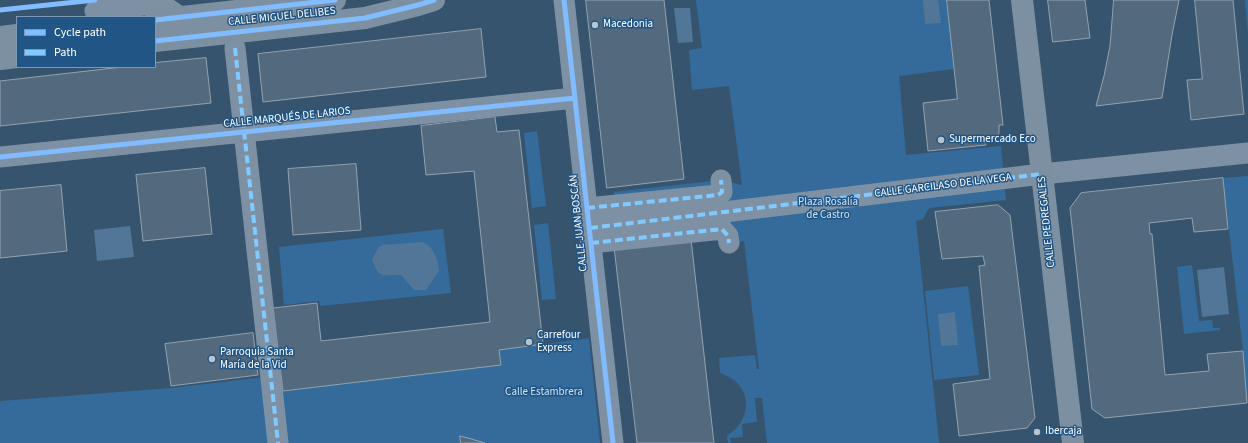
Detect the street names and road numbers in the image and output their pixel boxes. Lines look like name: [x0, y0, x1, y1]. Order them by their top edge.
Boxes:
street label: CALLE MIGUEL DELIBES: [228, 5, 336, 29]
street label: CALLE MARQUÉS DE LARIOS: [223, 105, 351, 131]
street label: CALLE GARCILASO DE LA VEGA: [874, 171, 1012, 201]
street label: CALLE JUAN BOSCÁN: [567, 174, 591, 272]
street label: CALLE PEDREGALES: [1036, 176, 1058, 268]

